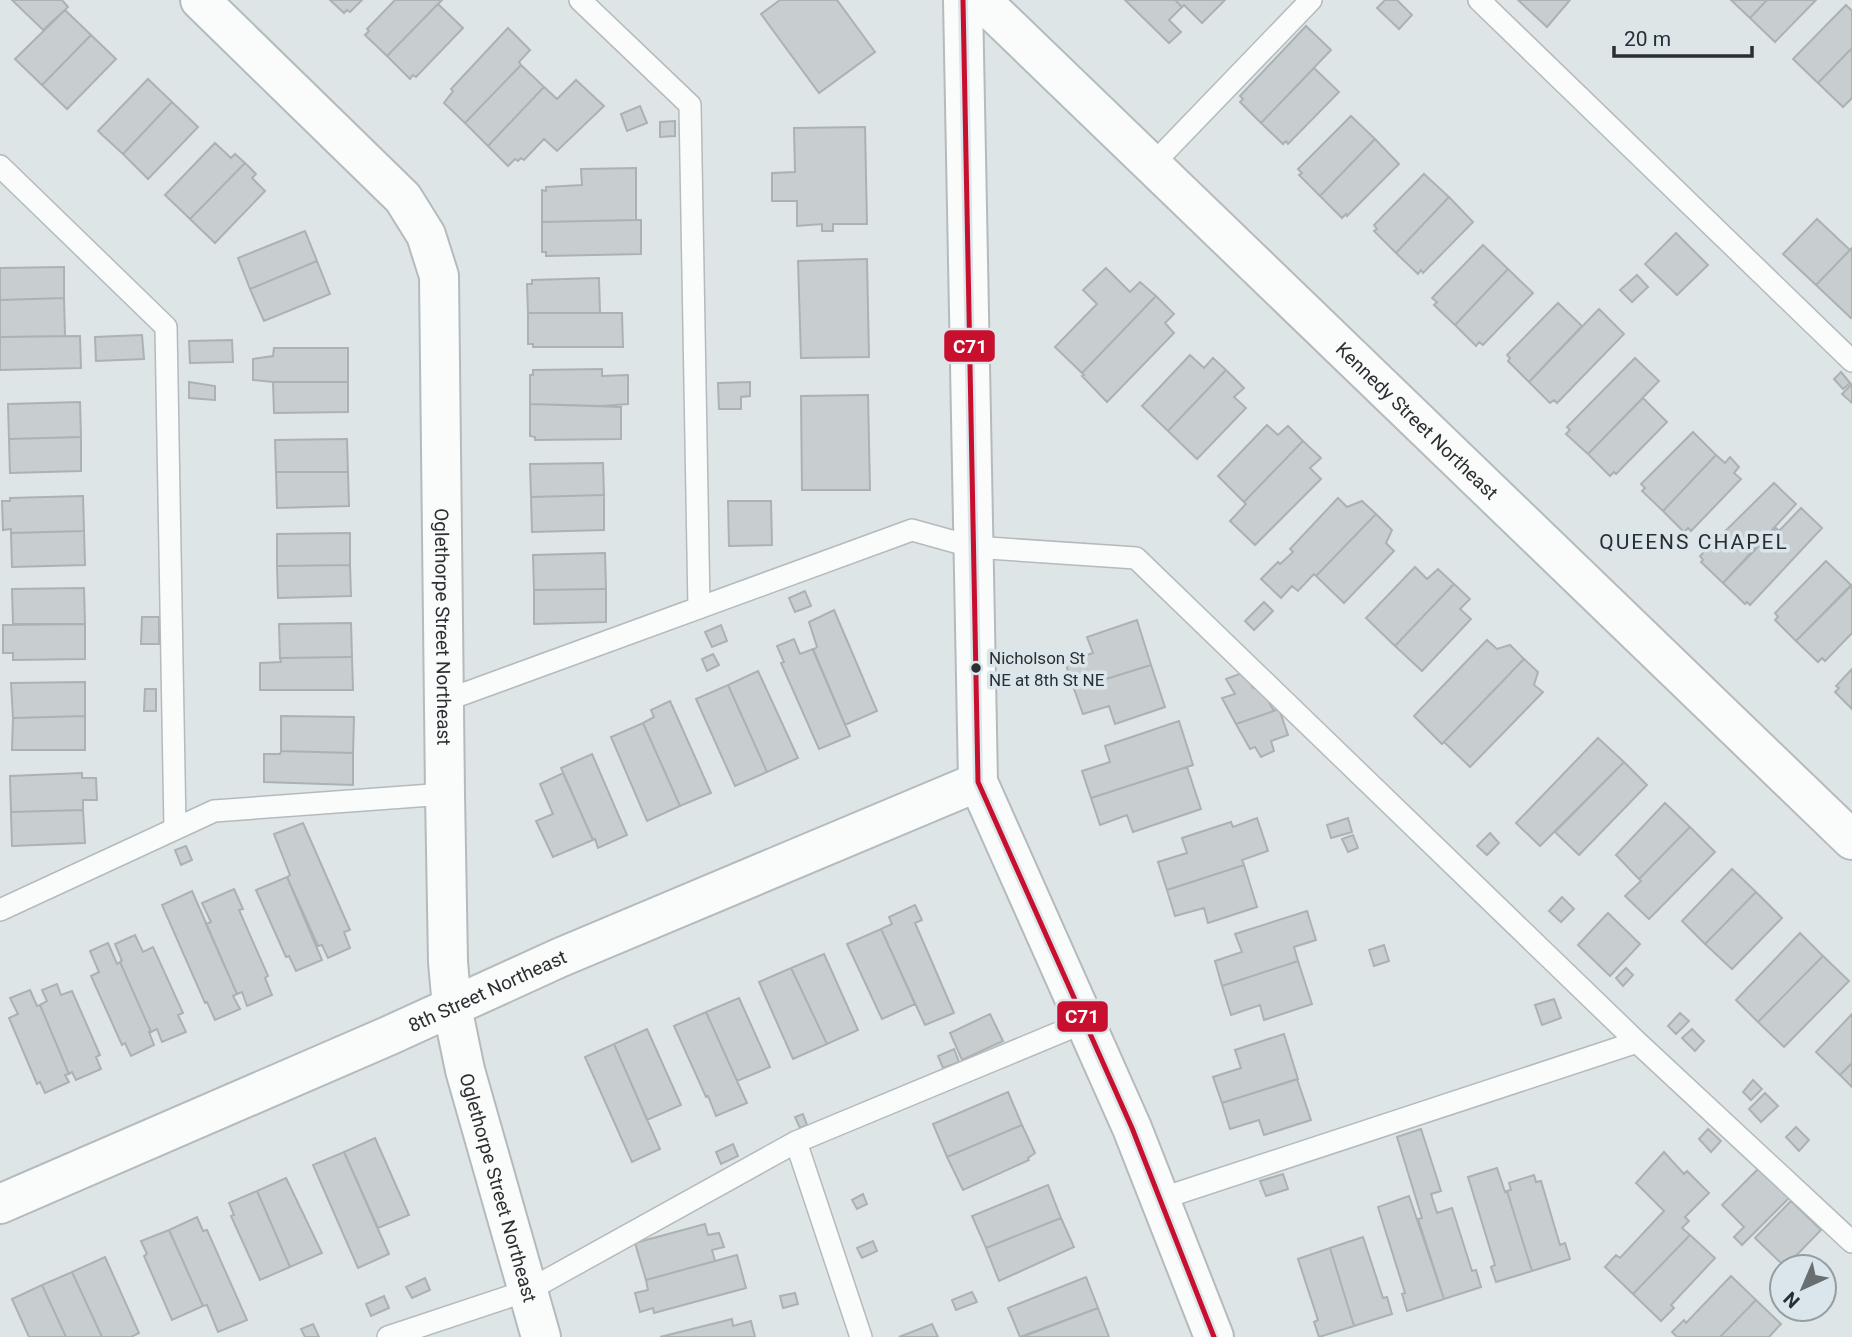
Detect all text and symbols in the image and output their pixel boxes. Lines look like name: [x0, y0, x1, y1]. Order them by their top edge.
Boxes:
scale bar: [1614, 14, 1752, 58]
text: 20 m: [1624, 27, 1671, 51]
line badge: C71: [943, 329, 996, 363]
text: C71: [953, 335, 987, 358]
street label: Kennedy Street Northeast: [1331, 337, 1503, 504]
street label: Oglethorpe Street Northeast: [430, 508, 456, 746]
district label: QUEENS CHAPEL: [1599, 530, 1789, 554]
place label: Nicholson St NE at 8th St NE: [989, 648, 1105, 690]
marker: Nicholson St NE at 8th St NE: [969, 661, 983, 675]
street label: 8th Street Northeast: [405, 945, 570, 1037]
line badge: C71: [1056, 1000, 1109, 1033]
text: C71: [1065, 1005, 1099, 1028]
street label: Oglethorpe Street Northeast: [455, 1070, 542, 1305]
north arrow: [1768, 1253, 1838, 1323]
text: N: [1779, 1287, 1804, 1313]

